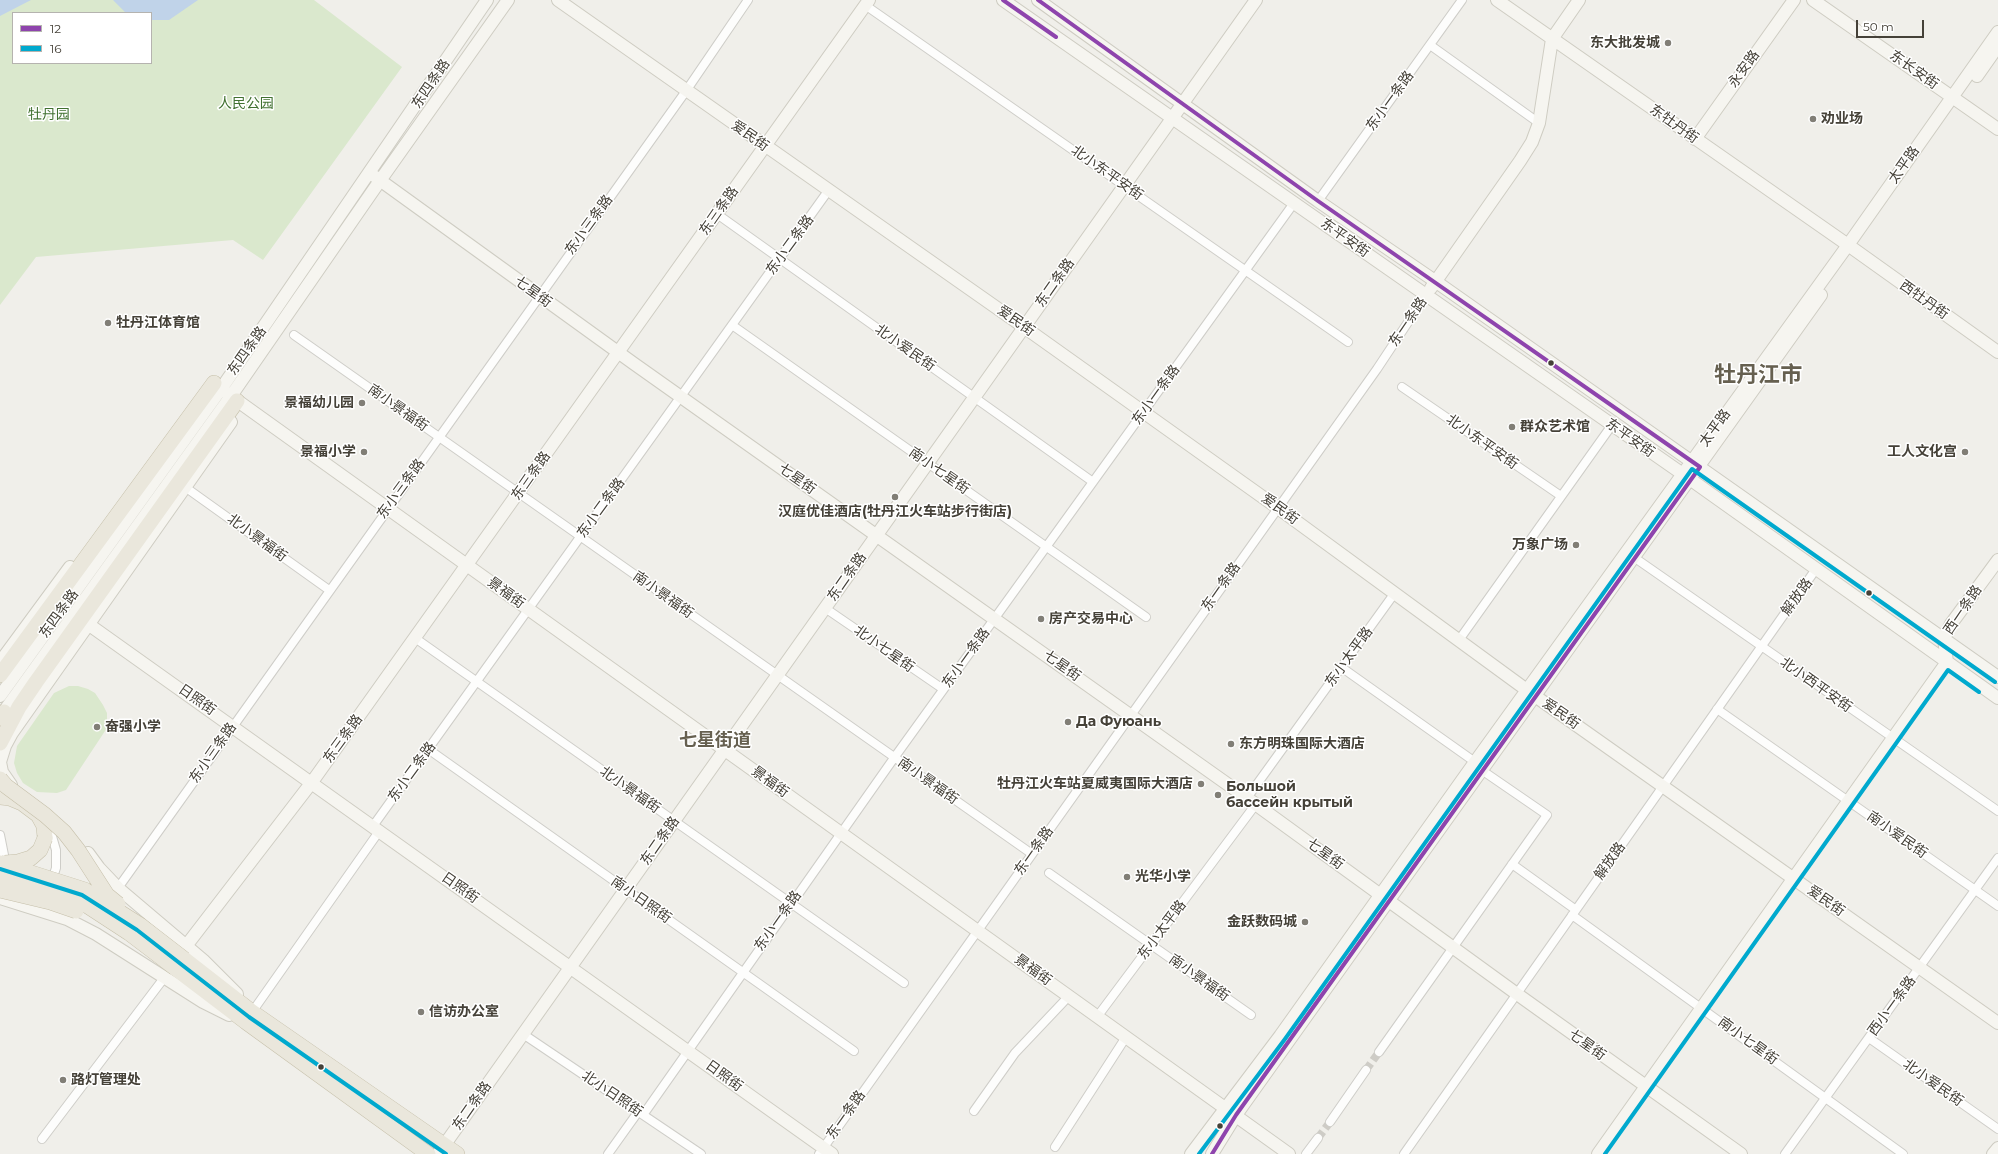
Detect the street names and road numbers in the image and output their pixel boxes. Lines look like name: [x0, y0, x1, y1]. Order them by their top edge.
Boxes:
street label: 永安路: [1725, 47, 1763, 91]
street label: 东长安街: [1886, 47, 1942, 93]
street label: 东四条路: [408, 56, 454, 112]
street label: 东小一条路: [1363, 68, 1417, 134]
street label: 东牡丹街: [1646, 101, 1702, 147]
street label: 爱民街: [728, 117, 772, 155]
street label: 北小东平安街: [1068, 142, 1146, 204]
street label: 太平路: [1885, 143, 1923, 187]
street label: 东三条路: [696, 183, 742, 239]
street label: 东小三条路: [562, 192, 616, 258]
street label: 东小二条路: [763, 212, 817, 278]
street label: 东平安街: [1317, 215, 1373, 261]
street label: 东二条路: [1032, 255, 1078, 311]
street label: 七星街: [511, 273, 555, 311]
street label: 西牡丹街: [1896, 277, 1952, 323]
street label: 东一条路: [1385, 294, 1431, 350]
street label: 爱民街: [994, 302, 1038, 340]
street label: 北小爱民街: [872, 321, 938, 375]
street label: 东四条路: [224, 323, 270, 379]
street label: 东小一条路: [1129, 362, 1183, 428]
street label: 南小景福街: [365, 381, 431, 435]
street label: 太平路: [1696, 406, 1734, 450]
street label: 北小东平安街: [1443, 411, 1521, 473]
street label: 东平安街: [1602, 415, 1658, 461]
street label: 南小七星街: [906, 444, 972, 498]
street label: 东三条路: [508, 448, 554, 504]
street label: 东小三条路: [374, 456, 428, 522]
street label: 七星街: [775, 460, 819, 498]
street label: 东小二条路: [574, 475, 628, 541]
street label: 爱民街: [1258, 490, 1302, 528]
street label: 北小景福街: [224, 511, 290, 565]
street label: 东二条路: [824, 549, 870, 605]
street label: 东一条路: [1198, 559, 1244, 615]
street label: 南小景福街: [630, 568, 696, 622]
street label: 景福街: [484, 574, 528, 612]
street label: 解放路: [1778, 575, 1816, 619]
street label: 西一条路: [1940, 582, 1986, 638]
street label: 东四条路: [36, 586, 82, 642]
street label: 北小七星街: [851, 622, 917, 676]
street label: 东小太平路: [1322, 624, 1376, 690]
street label: 东小一条路: [939, 625, 993, 691]
street label: 七星街: [1040, 647, 1084, 685]
street label: 北小西平安街: [1777, 654, 1855, 716]
street label: 日照街: [175, 681, 219, 719]
street label: 爱民街: [1539, 695, 1583, 733]
street label: 东三条路: [320, 711, 366, 767]
street label: 东小三条路: [186, 720, 240, 786]
street label: 东小二条路: [385, 739, 439, 805]
street label: 南小景福街: [895, 754, 961, 808]
street label: 北小景福街: [597, 763, 663, 817]
street label: 景福街: [748, 763, 792, 801]
street label: 南小爱民街: [1864, 808, 1930, 862]
street label: 东二条路: [637, 813, 683, 869]
street label: 东一条路: [1011, 823, 1057, 879]
street label: 七星街: [1303, 835, 1347, 873]
street label: 解放路: [1591, 839, 1629, 883]
street label: 日照街: [438, 869, 482, 907]
street label: 南小日照街: [608, 873, 674, 927]
street label: 爱民街: [1804, 882, 1848, 920]
street label: 东小一条路: [751, 888, 805, 954]
street label: 东小太平路: [1134, 897, 1190, 963]
street label: 景福街: [1011, 951, 1055, 989]
street label: 南小景福街: [1166, 951, 1232, 1005]
street label: 西小一条路: [1865, 973, 1919, 1039]
street label: 南小七星街: [1715, 1014, 1781, 1068]
street label: 七星街: [1565, 1026, 1609, 1064]
street label: 北小爱民街: [1900, 1056, 1966, 1110]
street label: 日照街: [702, 1057, 746, 1095]
street label: 北小日照街: [578, 1067, 646, 1121]
street label: 东二条路: [449, 1078, 495, 1134]
street label: 东一条路: [823, 1087, 869, 1143]

